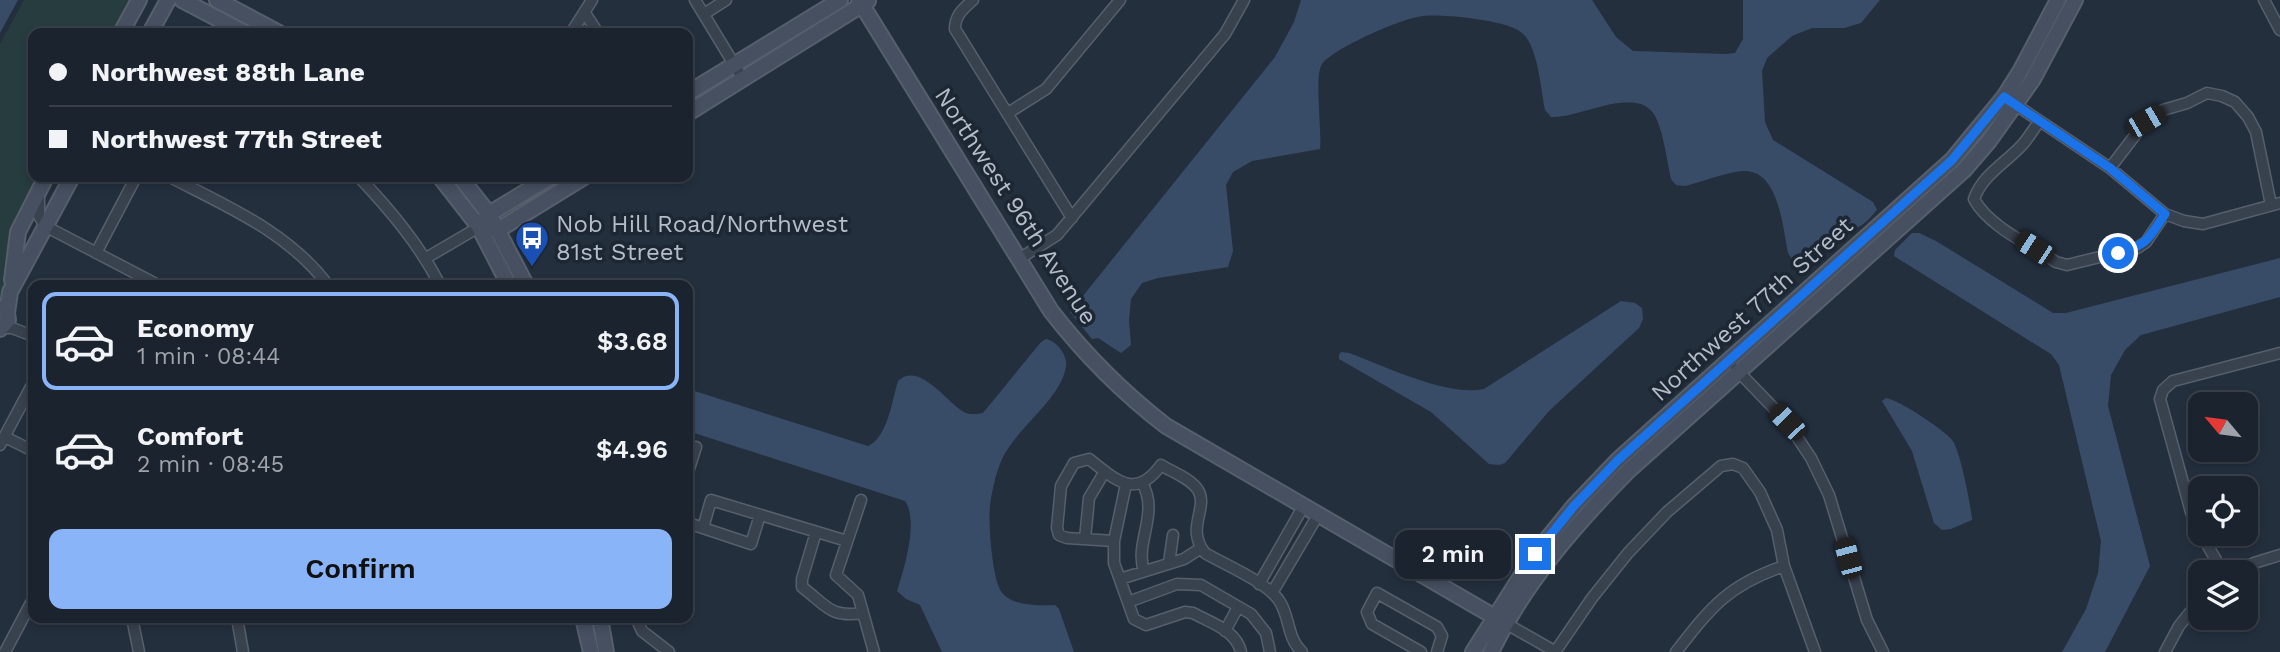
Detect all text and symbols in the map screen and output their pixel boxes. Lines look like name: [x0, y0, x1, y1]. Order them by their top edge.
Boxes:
text: Northwest 88th Lane: [91, 57, 365, 87]
street label: Northwest 96th Avenue: [929, 82, 1103, 330]
car: [2123, 101, 2170, 141]
text: Northwest 77th Street: [91, 124, 382, 154]
place label: Nob Hill Road/Northwest 81st Street: [556, 210, 848, 266]
street label: Northwest 77th Street: [1646, 211, 1858, 407]
bus stop icon: Nob Hill Road/Northwest 81st Street: [513, 219, 551, 268]
car: [2011, 228, 2058, 268]
route start: [2102, 237, 2134, 269]
icon: car: [53, 310, 116, 373]
text: Economy: [137, 313, 254, 343]
text: $3.68: [597, 326, 668, 356]
text: 1 min · 08:44: [137, 343, 280, 370]
north arrow: [2188, 392, 2258, 462]
map controls: [2188, 392, 2258, 630]
car: [1765, 400, 1810, 444]
icon: car: [53, 418, 116, 481]
text: Comfort: [137, 421, 243, 451]
text: $4.96: [596, 434, 668, 464]
text: 2 min · 08:45: [137, 451, 284, 478]
button: locate: [2188, 476, 2258, 546]
button: Confirm: [49, 529, 672, 609]
callout: 2 min: [1395, 530, 1510, 578]
car: [1833, 535, 1864, 581]
route end: [1519, 538, 1551, 570]
text: 2 min: [1421, 541, 1485, 568]
button: layers: [2188, 560, 2258, 630]

